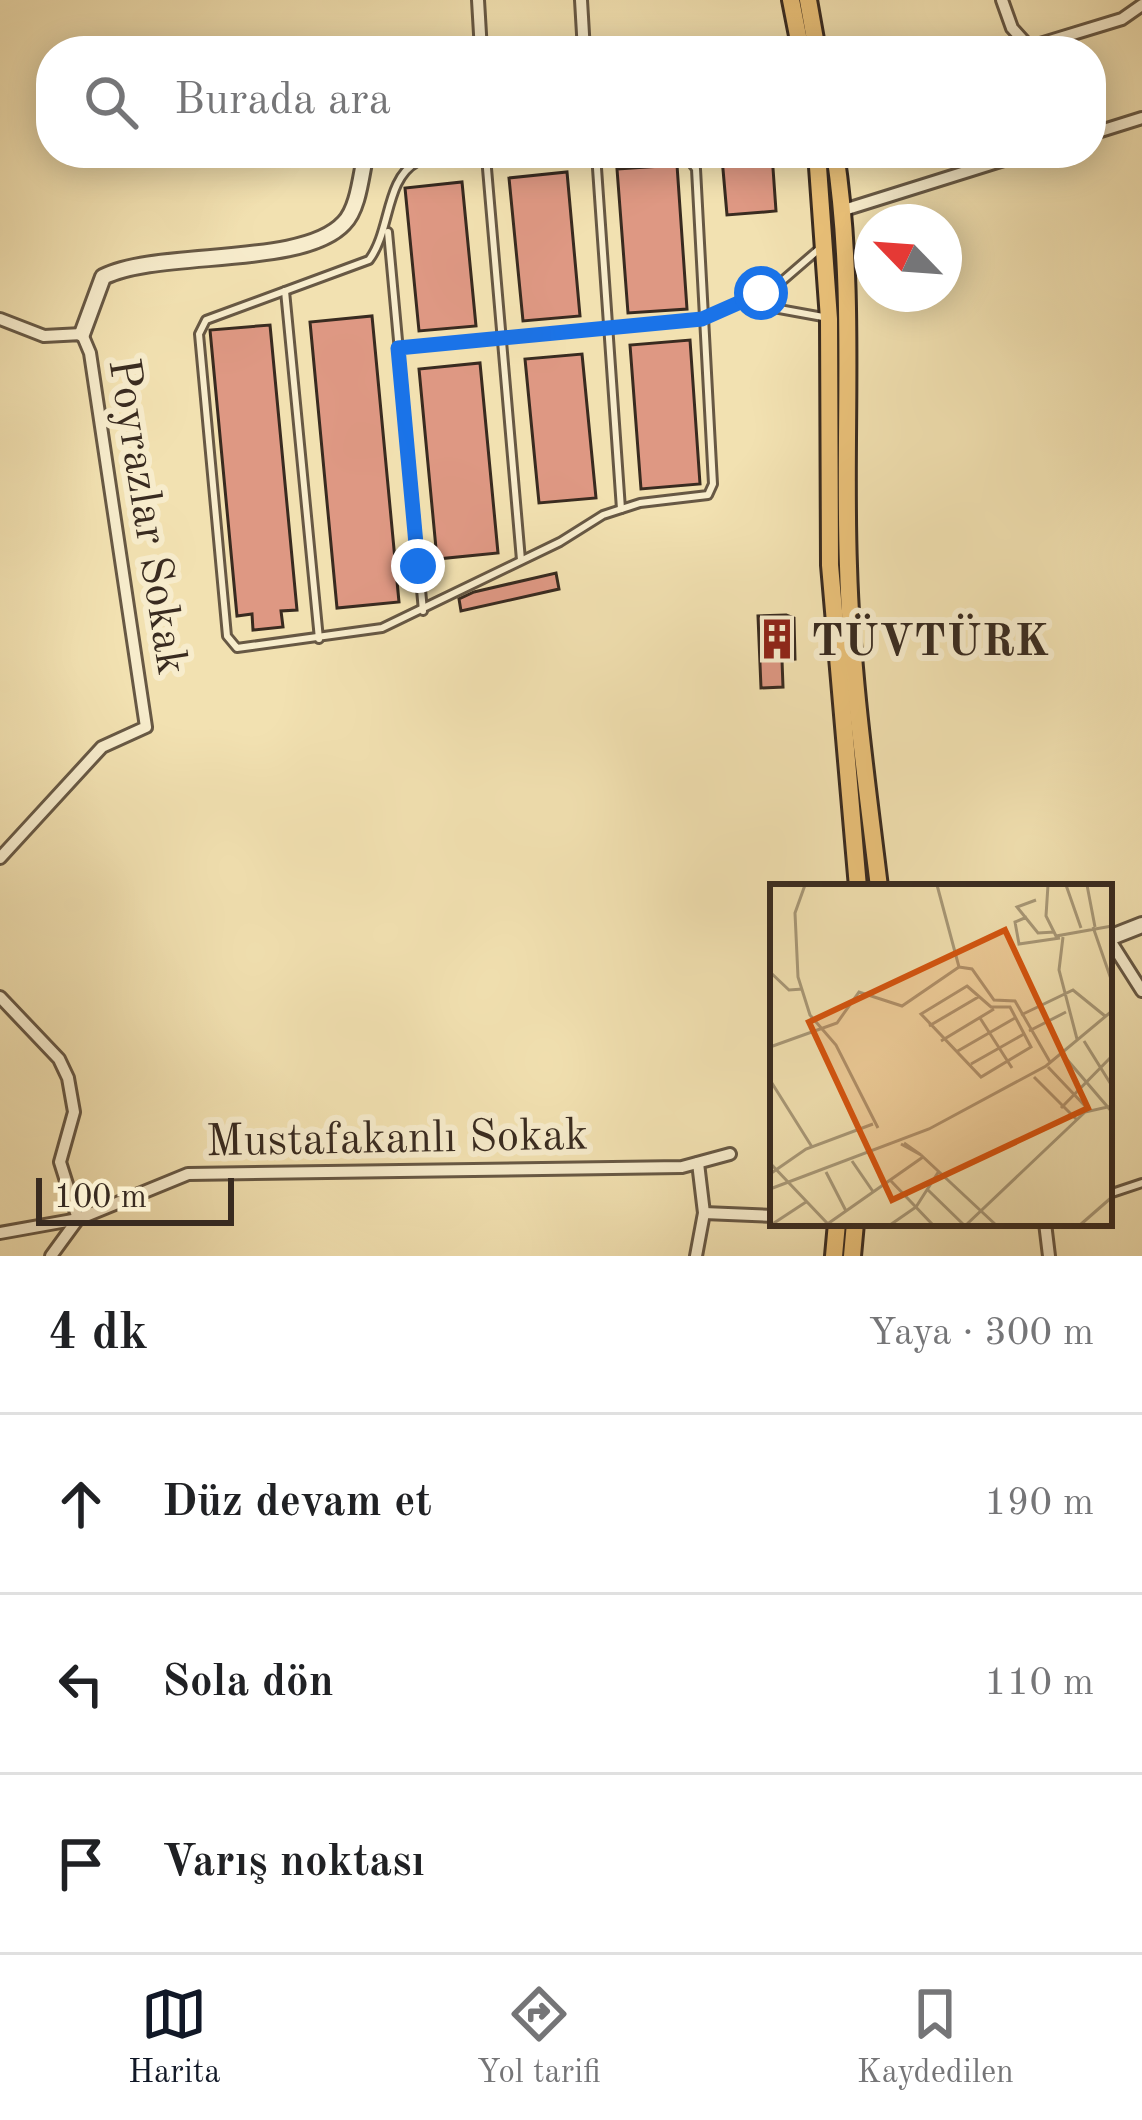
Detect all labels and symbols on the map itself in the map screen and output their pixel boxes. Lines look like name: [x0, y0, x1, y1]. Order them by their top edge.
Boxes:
north arrow: [854, 204, 962, 312]
route start: [734, 266, 788, 320]
street label: Poyrazlar Sokak: [98, 355, 193, 678]
route end: [391, 539, 445, 593]
place label: TÜVTÜRK: [811, 613, 1049, 666]
building icon: TÜVTÜRK: [754, 616, 800, 662]
inset map: [770, 884, 1112, 1226]
street label: Mustafakanlı Sokak: [206, 1115, 589, 1166]
scale bar: [36, 1172, 234, 1225]

